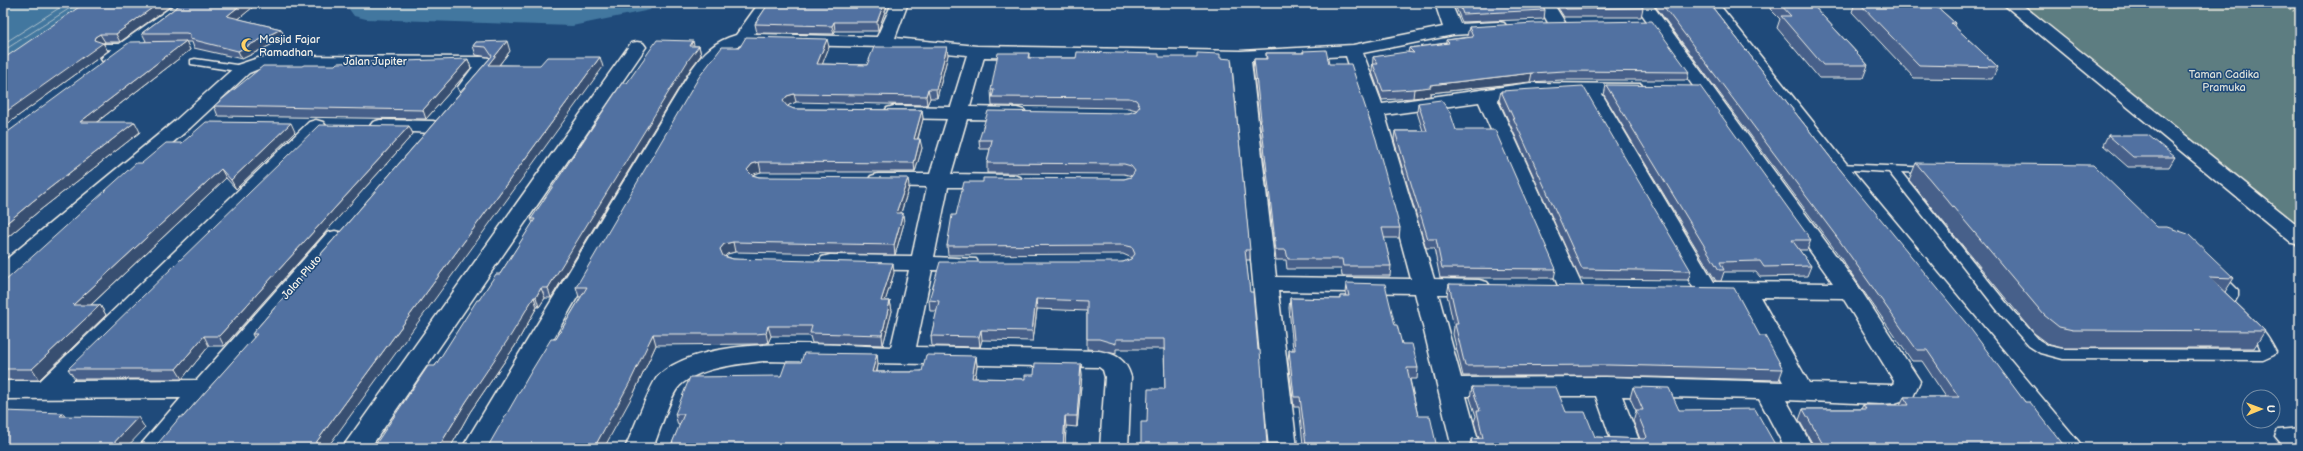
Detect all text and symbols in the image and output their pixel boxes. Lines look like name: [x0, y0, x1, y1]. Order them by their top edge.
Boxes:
place label: Masjid Fajar Ramadhan: [259, 33, 321, 59]
mosque icon: Masjid Fajar Ramadhan: [240, 37, 256, 53]
street label: Jalan Jupiter: [343, 55, 408, 68]
park label: Taman Cadika Pramuka: [2189, 68, 2259, 94]
street label: Jalan Pluto: [279, 253, 324, 302]
north arrow: [2241, 389, 2281, 429]
text: U: [2264, 405, 2277, 413]

